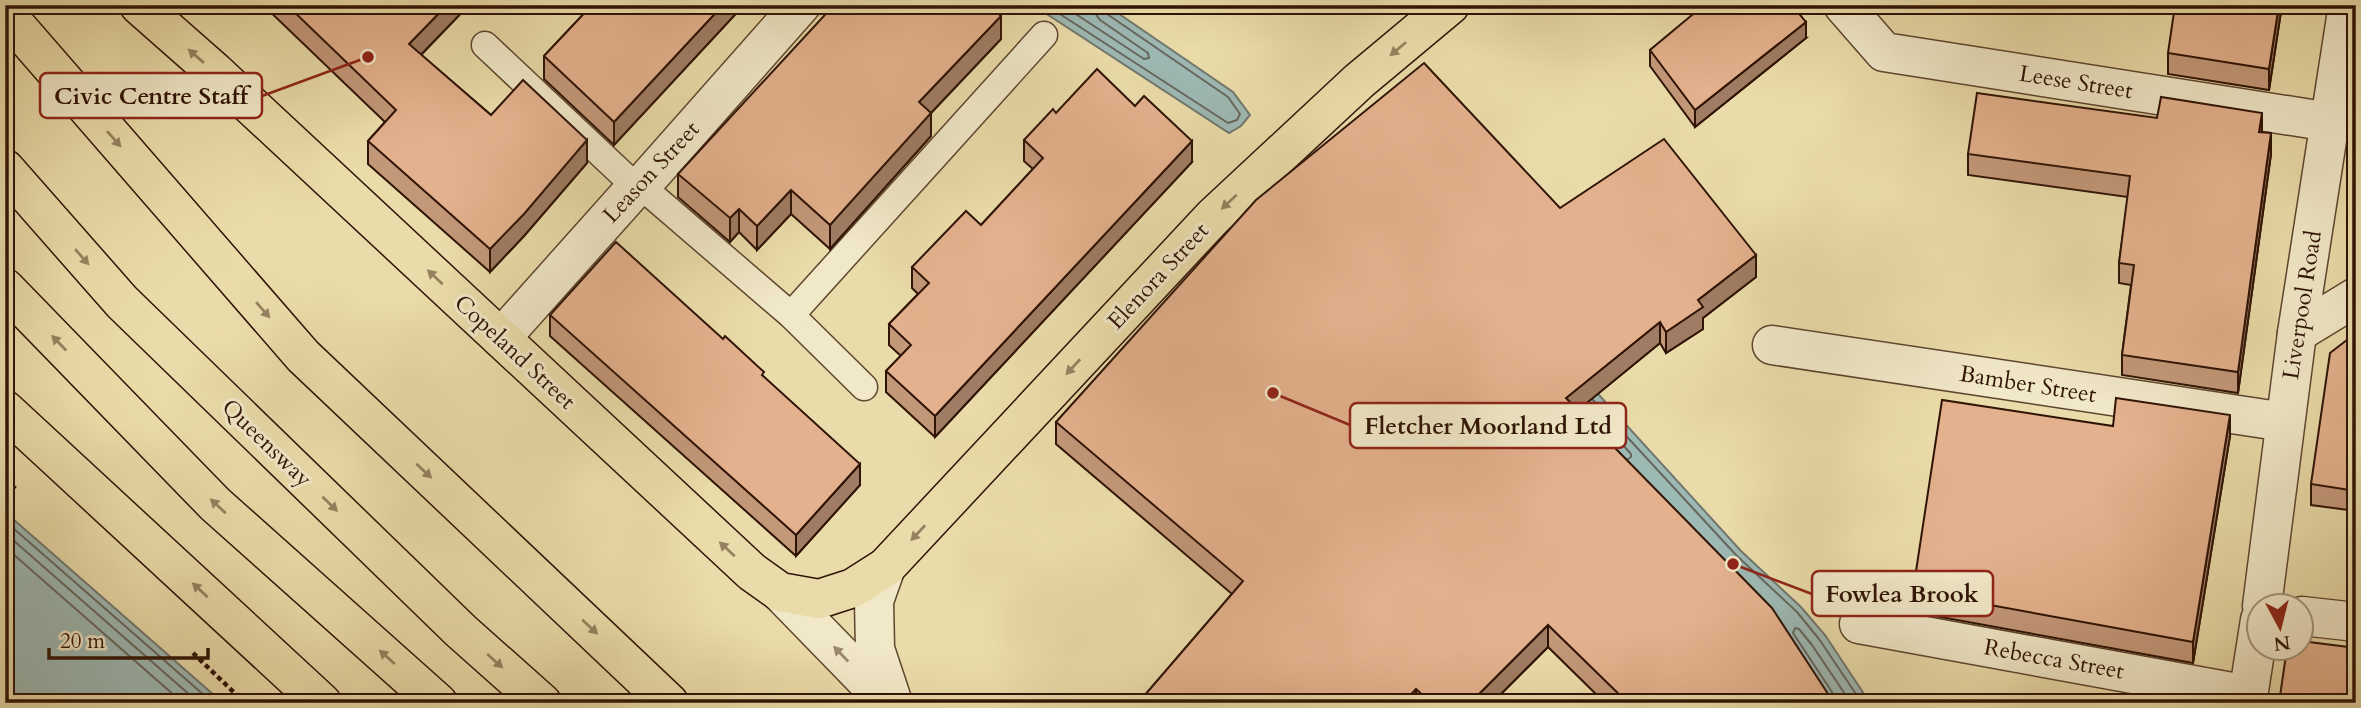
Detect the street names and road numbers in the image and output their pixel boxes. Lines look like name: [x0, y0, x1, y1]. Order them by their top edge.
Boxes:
street label: Leese Street: [2017, 58, 2135, 106]
street label: Leason Street: [596, 114, 706, 230]
street label: Elenora Street: [1100, 216, 1216, 336]
street label: Liverpool Road: [2275, 227, 2329, 382]
street label: Copeland Street: [448, 288, 582, 416]
street label: Bamber Street: [1958, 358, 2098, 410]
street label: Queensway: [215, 392, 319, 494]
street label: Rebecca Street: [1982, 631, 2126, 687]

